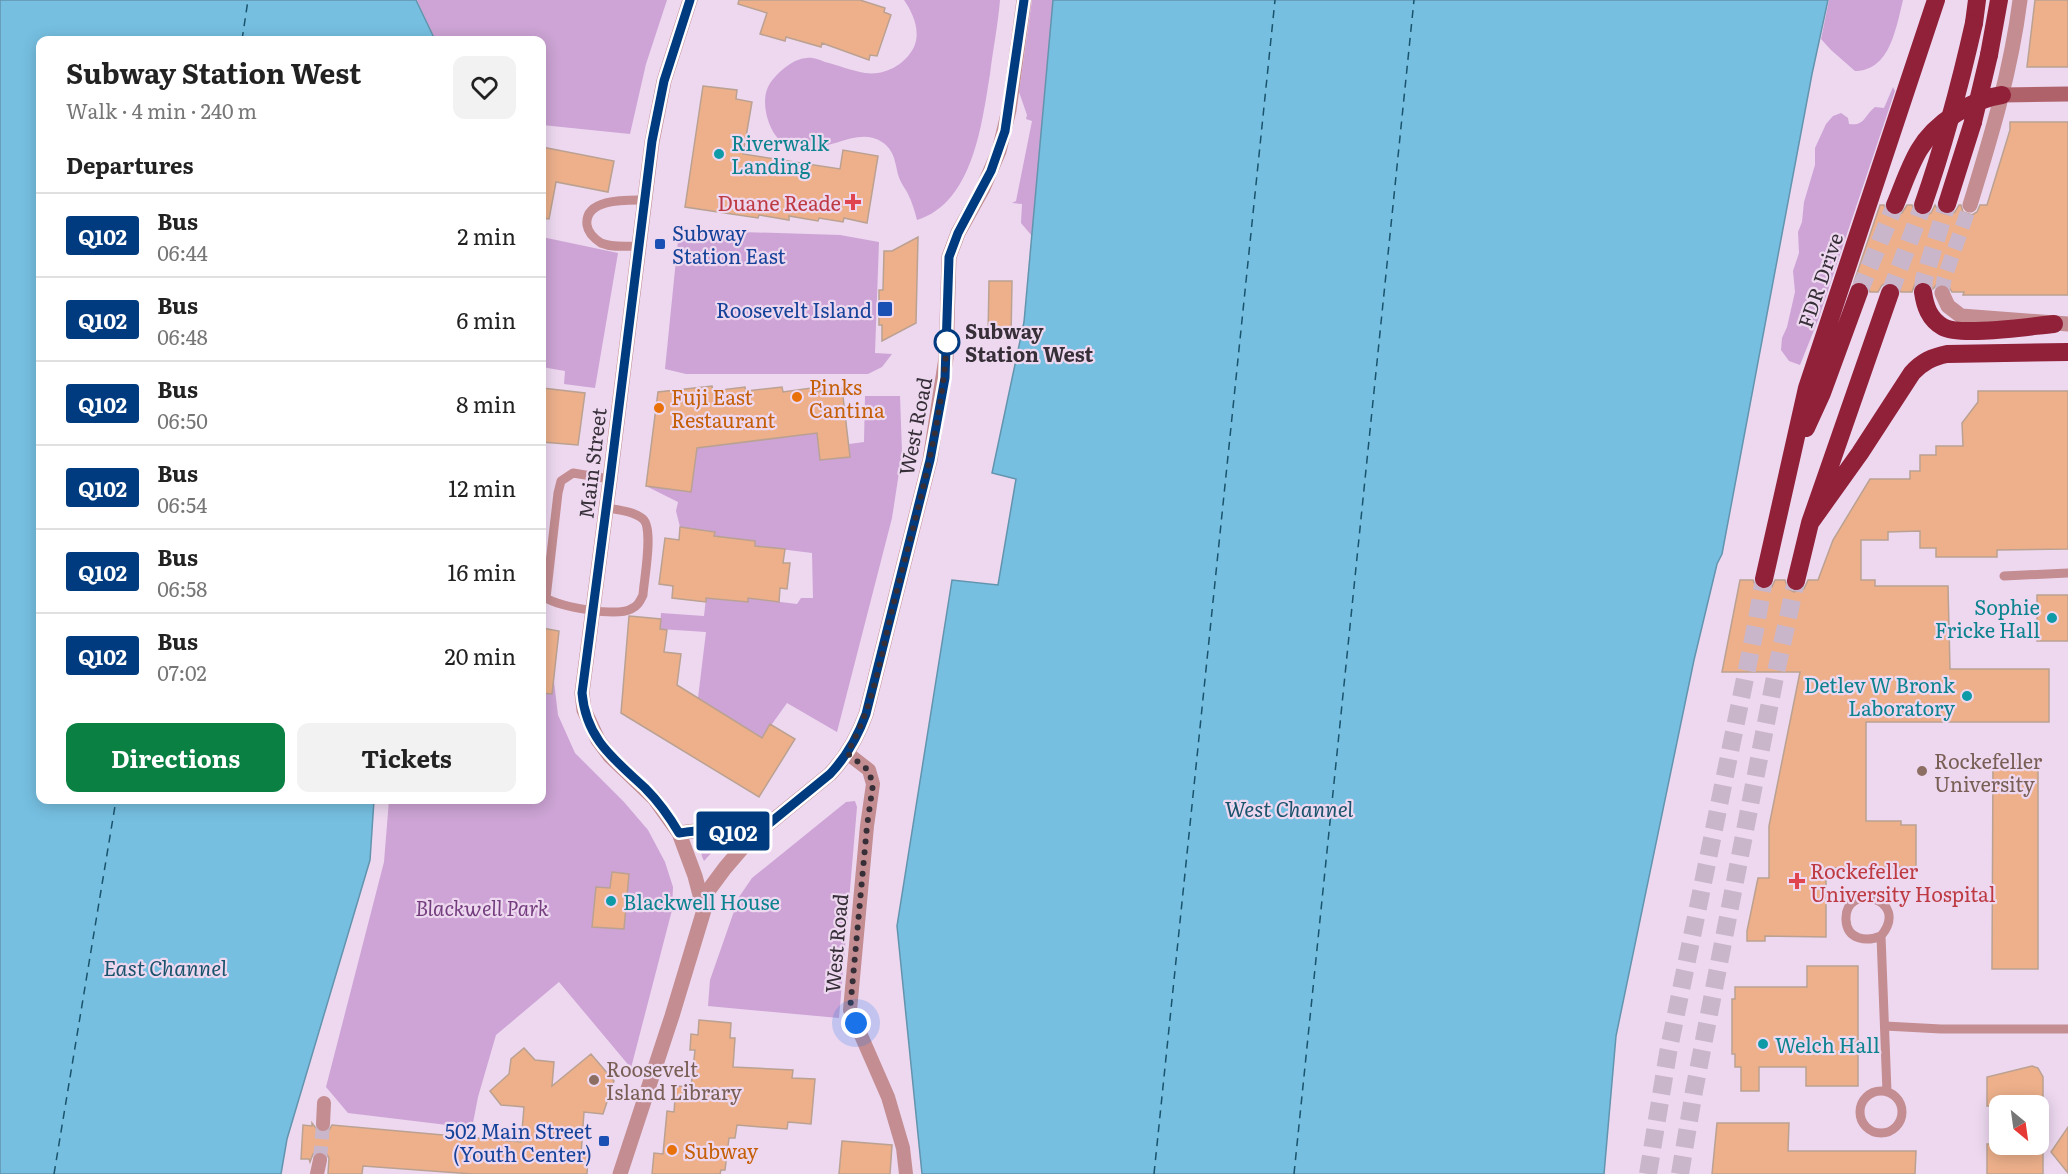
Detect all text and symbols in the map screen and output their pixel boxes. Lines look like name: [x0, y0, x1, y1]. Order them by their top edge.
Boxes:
text: Subway Station West: [66, 51, 361, 93]
button: heart: [453, 56, 516, 119]
text: Walk · 4 min · 240 m: [66, 95, 257, 125]
place label: Riverwalk Landing: [731, 127, 830, 180]
marker: Riverwalk Landing: [712, 147, 726, 161]
text: Departures: [66, 148, 193, 181]
place label: Duane Reade: [718, 187, 841, 217]
marker: Duane Reade: [846, 195, 860, 209]
text: Bus: [157, 204, 198, 237]
place label: Subway Station East: [672, 217, 786, 270]
text: 2 min: [457, 219, 516, 252]
text: Q102: [78, 220, 127, 251]
street label: FDR Drive: [1789, 228, 1849, 332]
text: 06:44: [157, 237, 208, 267]
marker: Subway Station East: [653, 237, 667, 251]
text: Bus: [157, 288, 198, 321]
place label: Roosevelt Island: [716, 294, 872, 324]
marker: Roosevelt Island: [876, 300, 894, 318]
text: 6 min: [457, 303, 516, 336]
text: Q102: [78, 304, 127, 335]
place label: Subway Station West: [965, 315, 1094, 368]
text: 06:48: [157, 321, 208, 351]
marker: Subway Station West: [934, 329, 960, 355]
place label: Pinks Cantina: [809, 371, 885, 424]
text: Bus: [157, 372, 198, 405]
street label: West Road: [890, 374, 938, 478]
place label: Fuji East Restaurant: [671, 381, 775, 434]
text: 8 min: [456, 387, 516, 420]
text: Q102: [78, 388, 127, 419]
marker: Pinks Cantina: [790, 390, 804, 404]
marker: Fuji East Restaurant: [652, 401, 666, 415]
text: 06:50: [157, 405, 208, 435]
street label: Main Street: [569, 406, 613, 520]
text: Bus: [157, 456, 198, 489]
text: 12 min: [448, 471, 516, 504]
text: Q102: [78, 472, 127, 503]
text: 06:54: [157, 489, 207, 519]
text: Bus: [157, 540, 198, 573]
text: 16 min: [448, 555, 516, 588]
text: Q102: [78, 556, 127, 587]
text: 06:58: [157, 573, 207, 603]
place label: Sophie Fricke Hall: [1935, 591, 2040, 644]
marker: Sophie Fricke Hall: [2045, 611, 2059, 625]
text: Bus: [157, 624, 198, 657]
text: 20 min: [444, 639, 516, 672]
text: Q102: [78, 640, 127, 671]
text: 07:02: [157, 657, 207, 687]
place label: Detlev W Bronk Laboratory: [1804, 669, 1956, 722]
marker: Detlev W Bronk Laboratory: [1960, 689, 1974, 703]
button: Directions: [66, 723, 285, 792]
button: Tickets: [297, 723, 516, 792]
place label: Rockefeller University: [1934, 745, 2043, 798]
marker: Rockefeller University: [1915, 764, 1929, 778]
water label: West Channel: [1225, 792, 1353, 823]
line badge: Q102: [691, 812, 775, 850]
text: Q102: [708, 816, 758, 847]
place label: Rockefeller University Hospital: [1810, 855, 1996, 908]
marker: Rockefeller University Hospital: [1788, 872, 1806, 890]
place label: Blackwell House: [623, 886, 780, 916]
park label: Blackwell Park: [415, 892, 549, 922]
street label: West Road: [816, 892, 854, 994]
marker: Blackwell House: [604, 894, 618, 908]
water label: East Channel: [103, 951, 227, 982]
your location: [841, 1008, 871, 1038]
place label: Welch Hall: [1775, 1029, 1880, 1059]
marker: Welch Hall: [1756, 1037, 1770, 1051]
place label: Roosevelt Island Library: [606, 1053, 742, 1106]
marker: Roosevelt Island Library: [587, 1073, 601, 1087]
north arrow: [1989, 1095, 2049, 1155]
map controls: [1989, 1095, 2049, 1155]
place label: 502 Main Street (Youth Center): [445, 1115, 592, 1168]
marker: 502 Main Street (Youth Center): [597, 1134, 611, 1148]
place label: Subway: [684, 1135, 759, 1165]
marker: Subway: [665, 1143, 679, 1157]

